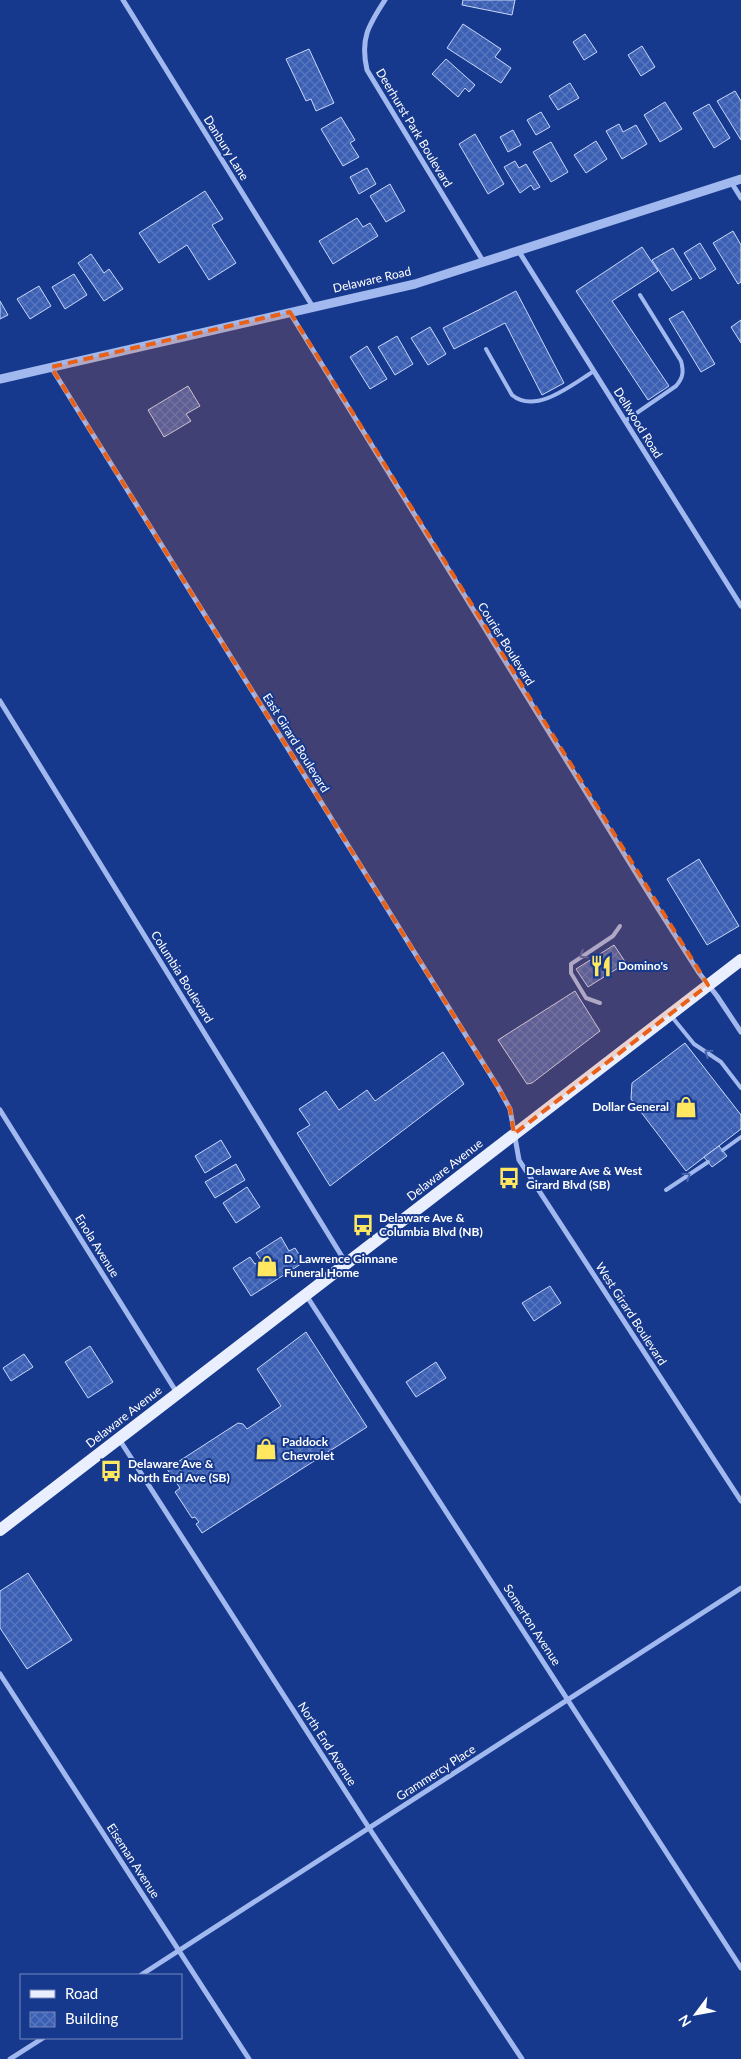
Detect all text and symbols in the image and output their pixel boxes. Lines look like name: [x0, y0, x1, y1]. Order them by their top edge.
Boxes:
street label: Deerhurst Park Boulevard: [373, 66, 456, 190]
street label: Danbury Lane: [201, 113, 252, 183]
street label: Delaware Road: [331, 263, 412, 296]
street label: Dellwood Road: [611, 385, 666, 461]
street label: Courier Boulevard: [475, 599, 538, 688]
street label: East Girard Boulevard: [260, 690, 333, 795]
street label: Columbia Boulevard: [148, 928, 217, 1026]
one-way arrow: [579, 949, 588, 959]
restaurant icon: Domino's: [588, 953, 614, 979]
place label: Domino's: [618, 958, 668, 973]
one-way arrow: [704, 1050, 714, 1059]
shop icon: Dollar General: [673, 1094, 699, 1120]
place label: Dollar General: [592, 1099, 669, 1114]
street label: Delaware Avenue: [404, 1135, 486, 1204]
place label: Delaware Ave & West Girard Blvd (SB): [526, 1163, 643, 1192]
bus stop icon: Delaware Ave & West Girard Blvd (SB): [496, 1165, 522, 1191]
one-way arrow: [681, 1173, 691, 1182]
place label: Delaware Ave & Columbia Blvd (NB): [379, 1210, 483, 1239]
street label: Enola Avenue: [72, 1211, 123, 1280]
bus stop icon: Delaware Ave & Columbia Blvd (NB): [350, 1212, 376, 1238]
place label: D. Lawrence Ginnane Funeral Home: [284, 1251, 398, 1280]
shop icon: D. Lawrence Ginnane Funeral Home: [254, 1253, 280, 1279]
street label: West Girard Boulevard: [593, 1260, 670, 1368]
street label: Delaware Avenue: [83, 1382, 165, 1451]
place label: Paddock Chevrolet: [282, 1434, 335, 1463]
shop icon: Paddock Chevrolet: [253, 1436, 279, 1462]
place label: Delaware Ave & North End Ave (SB): [128, 1456, 230, 1485]
bus stop icon: Delaware Ave & North End Ave (SB): [98, 1458, 124, 1484]
street label: Somerton Avenue: [501, 1581, 564, 1668]
street label: North End Avenue: [295, 1699, 360, 1788]
street label: Grammercy Place: [393, 1741, 478, 1804]
street label: Eiseman Avenue: [104, 1820, 163, 1901]
legend: [20, 1974, 182, 2039]
text: Road: [65, 1984, 98, 2002]
north arrow: [671, 1989, 721, 2039]
text: Building: [65, 2009, 118, 2027]
text: N: [674, 2012, 695, 2030]

